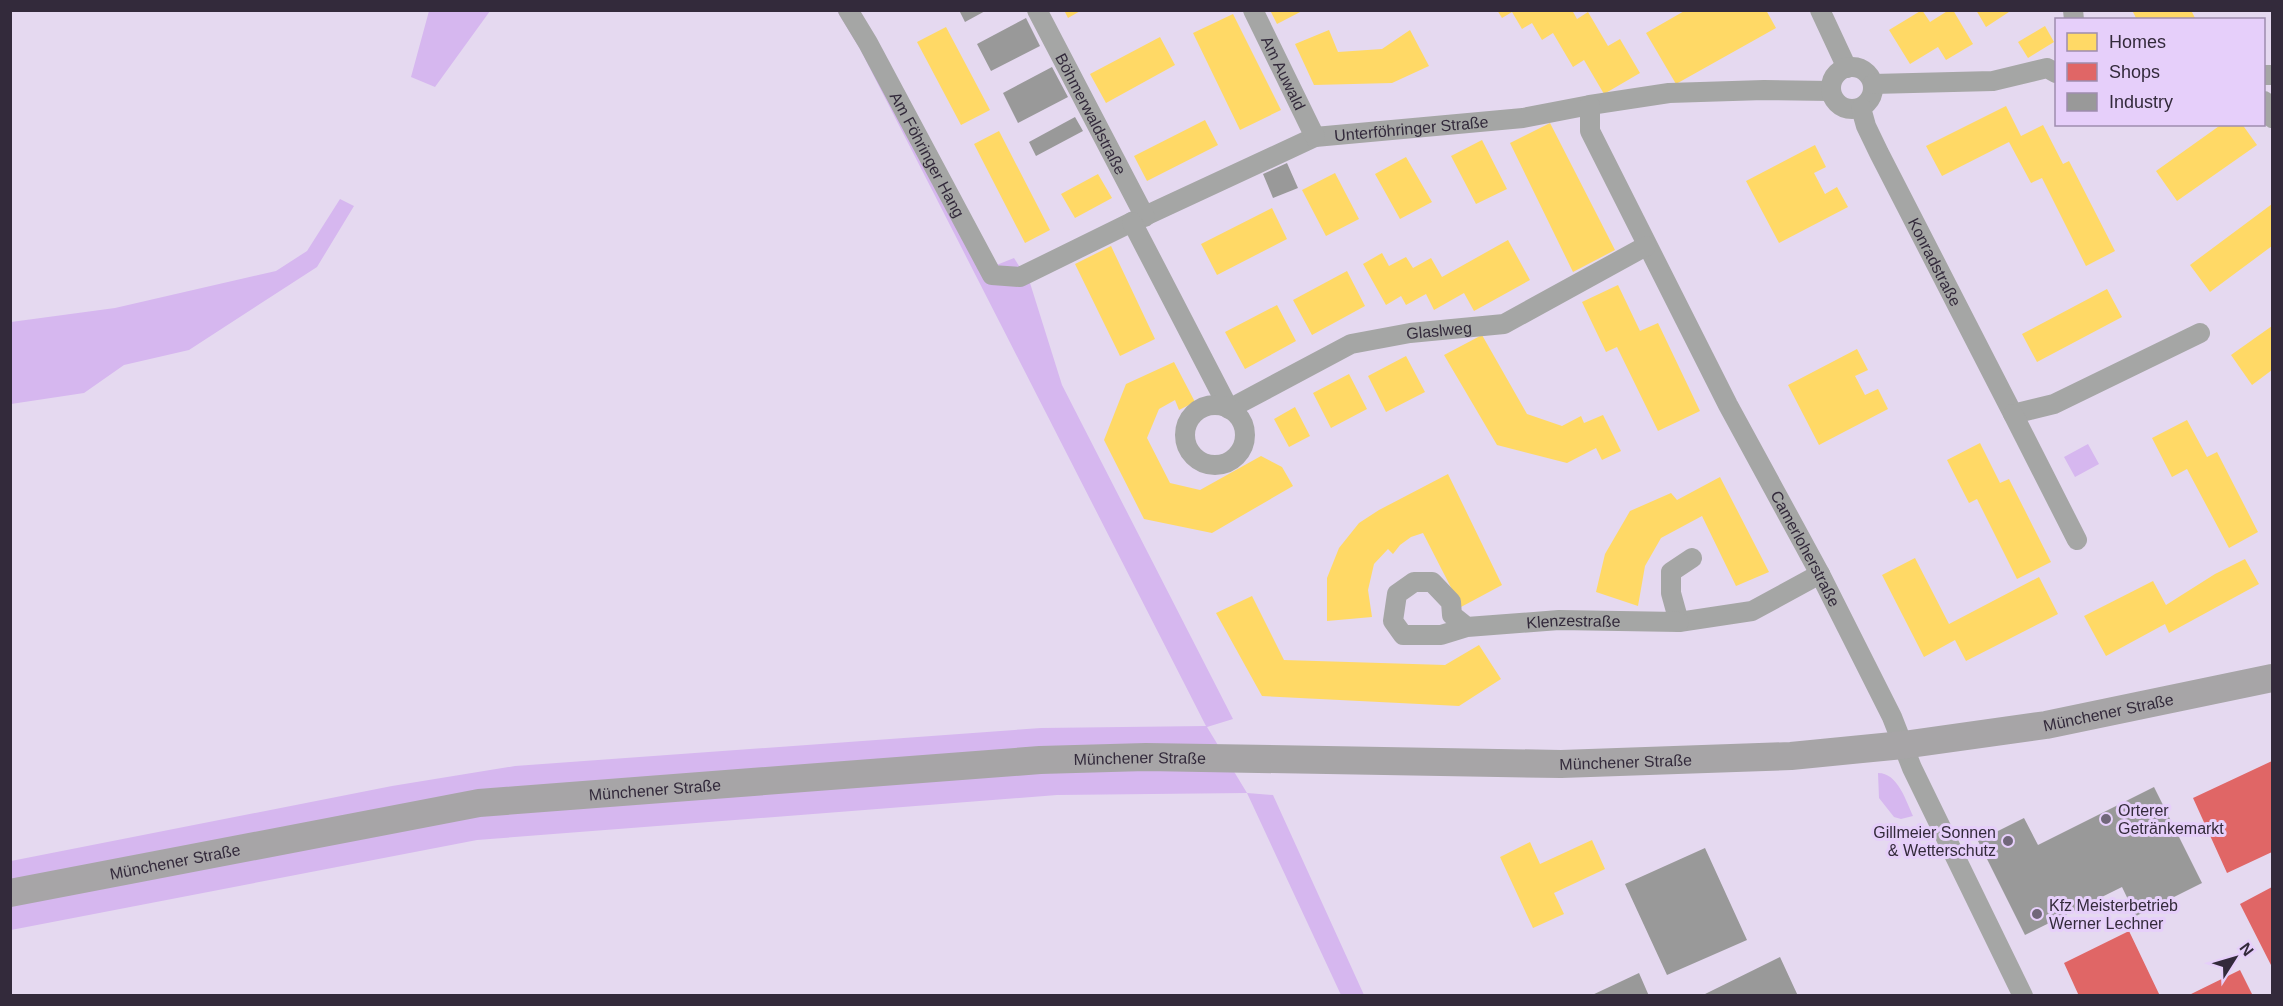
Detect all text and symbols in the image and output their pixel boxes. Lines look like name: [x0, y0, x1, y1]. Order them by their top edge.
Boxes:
legend: [2055, 18, 2265, 126]
text: Homes: [2109, 32, 2166, 52]
street label: Am Auwald: [1258, 33, 1308, 113]
street label: Böhmerwaldstraße: [1052, 50, 1129, 178]
text: Shops: [2109, 62, 2160, 82]
street label: Am Föhringer Hang: [887, 89, 968, 220]
text: Industry: [2109, 92, 2173, 112]
street label: Unterföhringer Straße: [1333, 113, 1489, 144]
street label: Konradstraße: [1905, 215, 1964, 309]
street label: Glaslweg: [1405, 319, 1473, 342]
street label: Camerloherstraße: [1767, 488, 1843, 610]
street label: Klenzestraße: [1526, 612, 1621, 631]
street label: Münchener Straße: [2042, 691, 2175, 734]
street label: Münchener Straße: [1073, 749, 1206, 768]
street label: Münchener Straße: [1559, 751, 1692, 773]
street label: Münchener Straße: [588, 776, 722, 804]
place label: Orterer Getränkemarkt: [2118, 802, 2224, 837]
marker: Orterer Getränkemarkt: [2099, 812, 2113, 826]
place label: Gillmeier Sonnen & Wetterschutz: [1873, 824, 1996, 859]
marker: Gillmeier Sonnen & Wetterschutz: [2001, 834, 2015, 848]
street label: Münchener Straße: [108, 841, 242, 883]
place label: Kfz Meisterbetrieb Werner Lechner: [2049, 897, 2178, 932]
marker: Kfz Meisterbetrieb Werner Lechner: [2030, 907, 2044, 921]
north arrow: [2205, 928, 2265, 988]
text: N: [2236, 940, 2257, 959]

